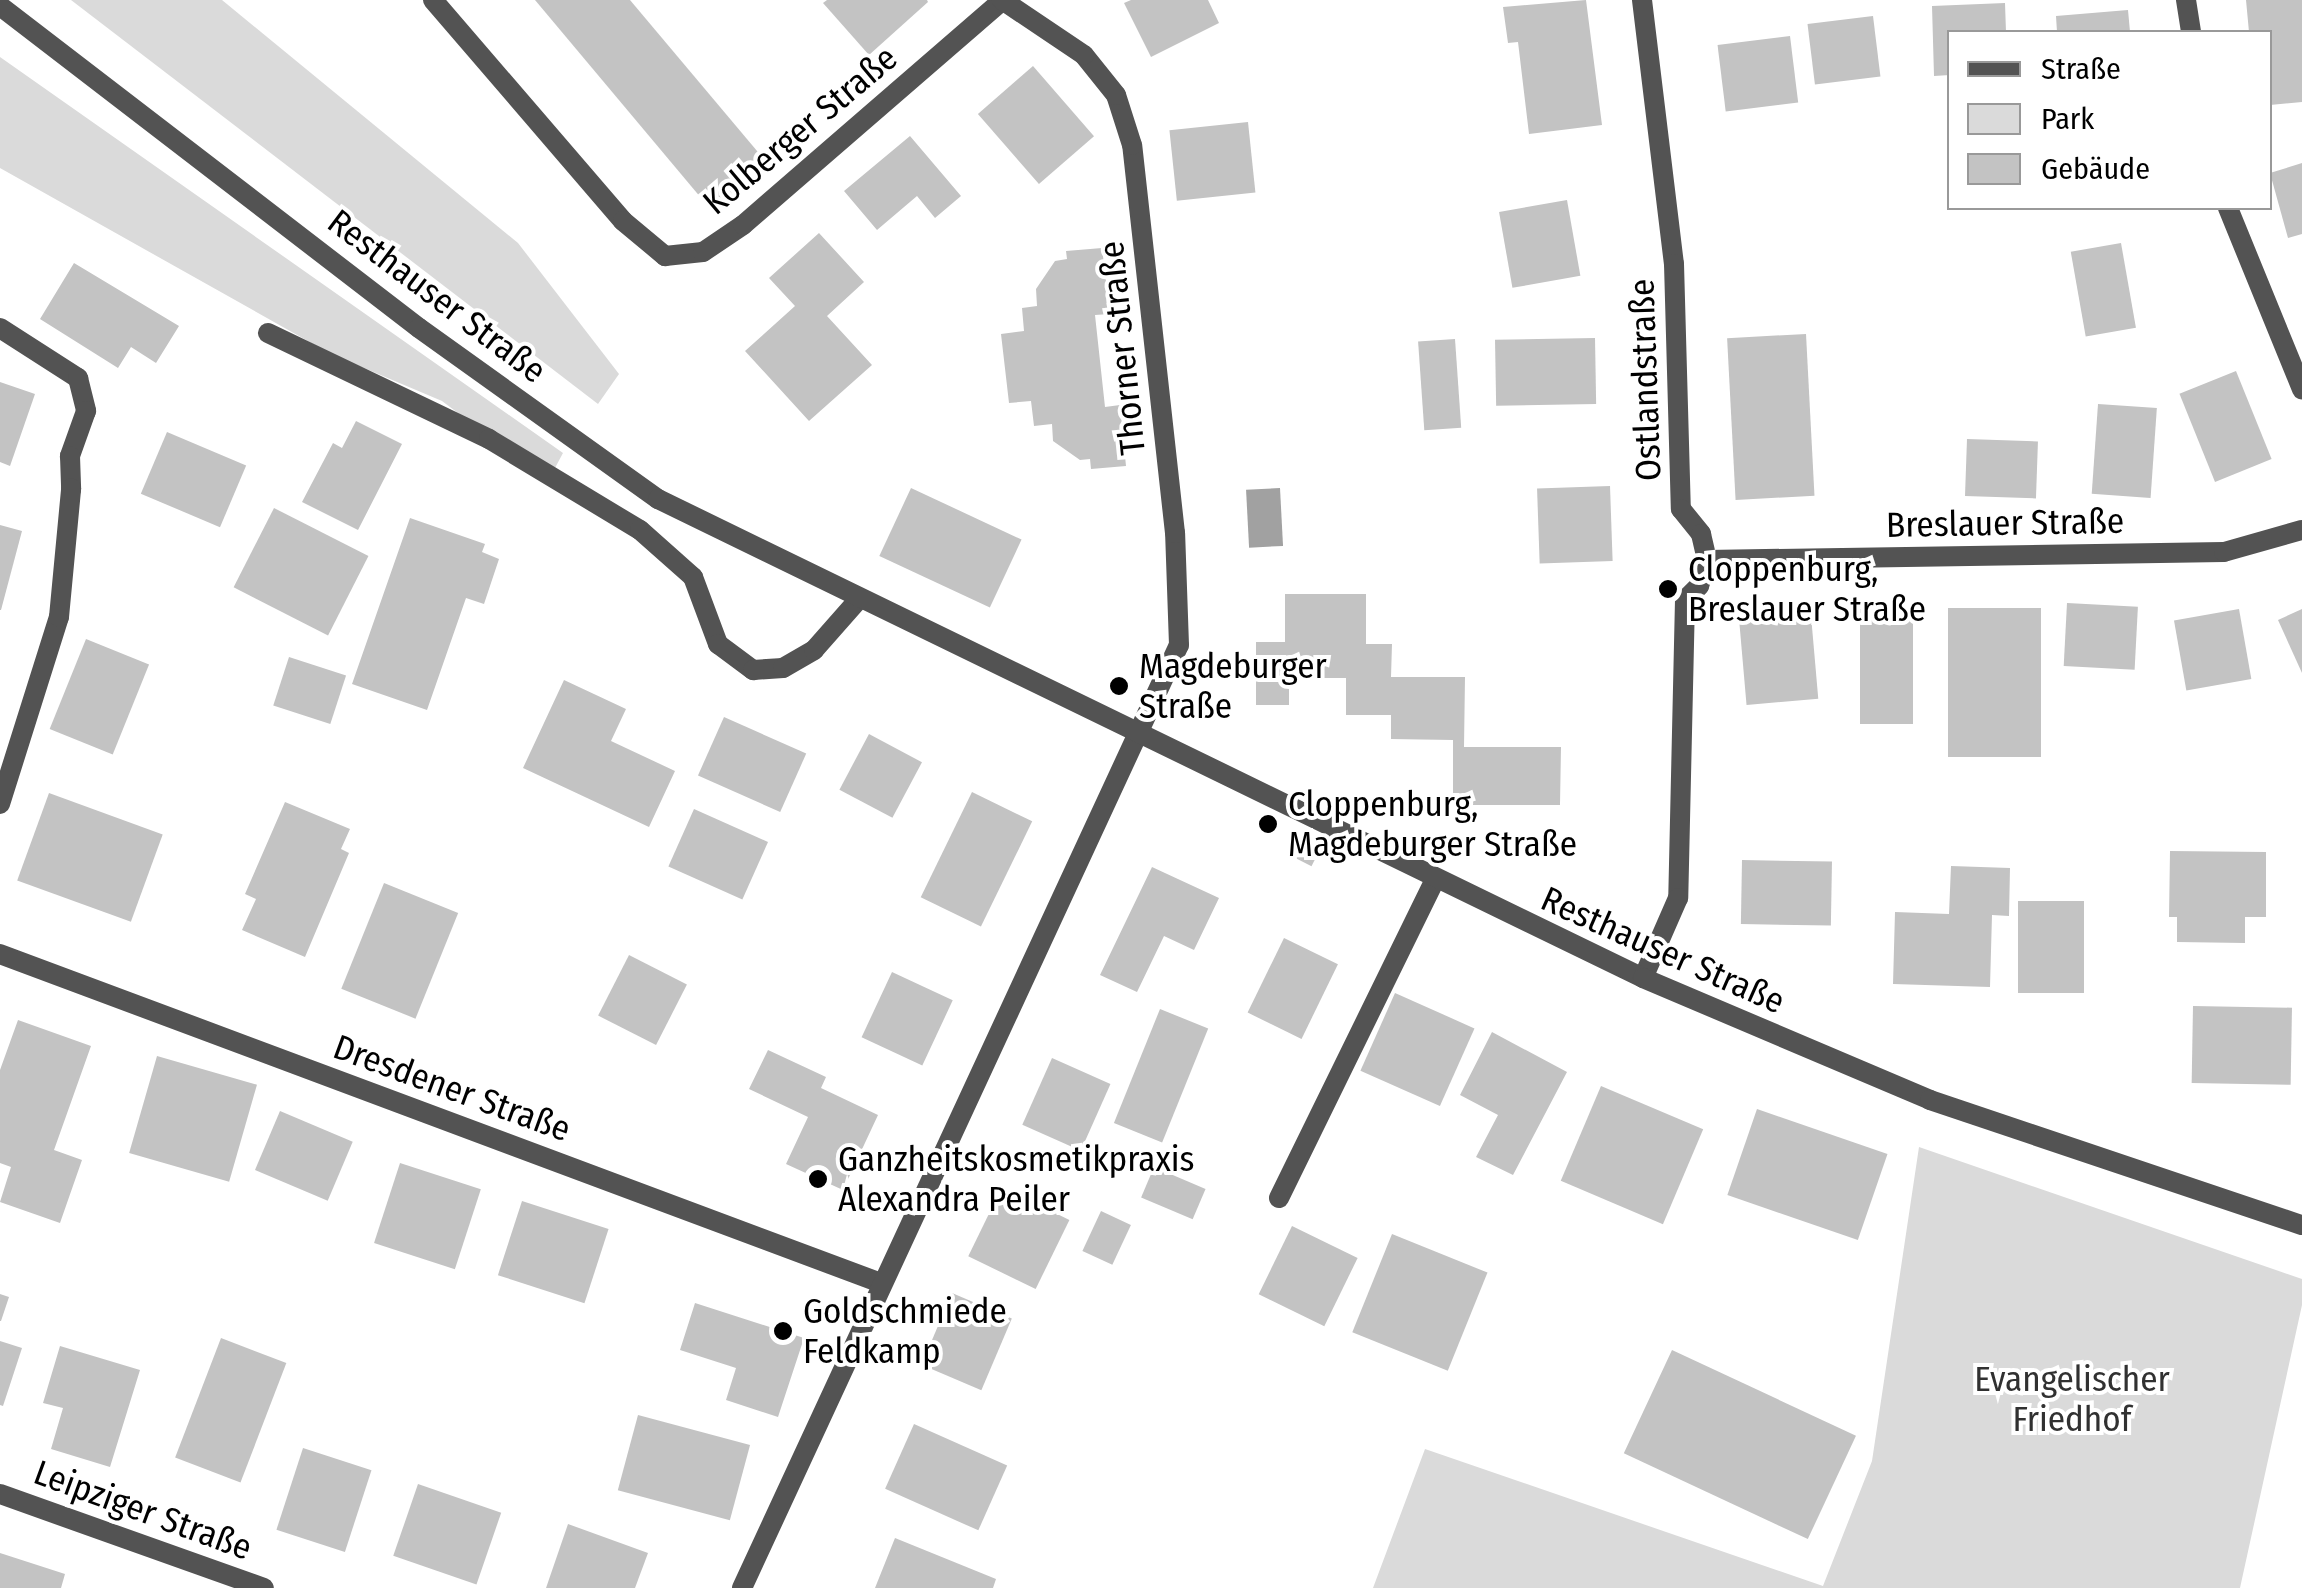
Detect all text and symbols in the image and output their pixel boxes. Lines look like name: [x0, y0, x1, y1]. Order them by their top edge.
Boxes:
legend: [1947, 30, 2272, 210]
street label: Kolberger Straße: [695, 37, 905, 223]
text: Straße: [2041, 51, 2121, 87]
text: Park: [2041, 101, 2094, 137]
text: Gebäude: [2041, 151, 2150, 187]
street label: Resthauser Straße: [320, 200, 554, 392]
street label: Thorner Straße: [1090, 239, 1154, 457]
street label: Ostlandstraße: [1620, 278, 1670, 482]
street label: Breslauer Straße: [1886, 500, 2124, 546]
place label: Cloppenburg, Breslauer Straße: [1688, 548, 1926, 630]
marker: Cloppenburg, Breslauer Straße: [1657, 578, 1679, 600]
place label: Magdeburger Straße: [1139, 645, 1327, 727]
marker: Magdeburger Straße: [1108, 675, 1130, 697]
place label: Cloppenburg, Magdeburger Straße: [1288, 783, 1577, 865]
marker: Cloppenburg, Magdeburger Straße: [1257, 813, 1279, 835]
street label: Resthauser Straße: [1535, 878, 1791, 1022]
street label: Dresdener Straße: [328, 1026, 576, 1150]
place label: Ganzheitskosmetikpraxis Alexandra Peiler: [838, 1138, 1195, 1220]
marker: Ganzheitskosmetikpraxis Alexandra Peiler: [807, 1168, 829, 1190]
place label: Goldschmiede Feldkamp: [803, 1290, 1007, 1372]
marker: Goldschmiede Feldkamp: [772, 1320, 794, 1342]
park label: Evangelischer Friedhof: [1974, 1358, 2170, 1440]
street label: Leipziger Straße: [28, 1451, 258, 1569]

